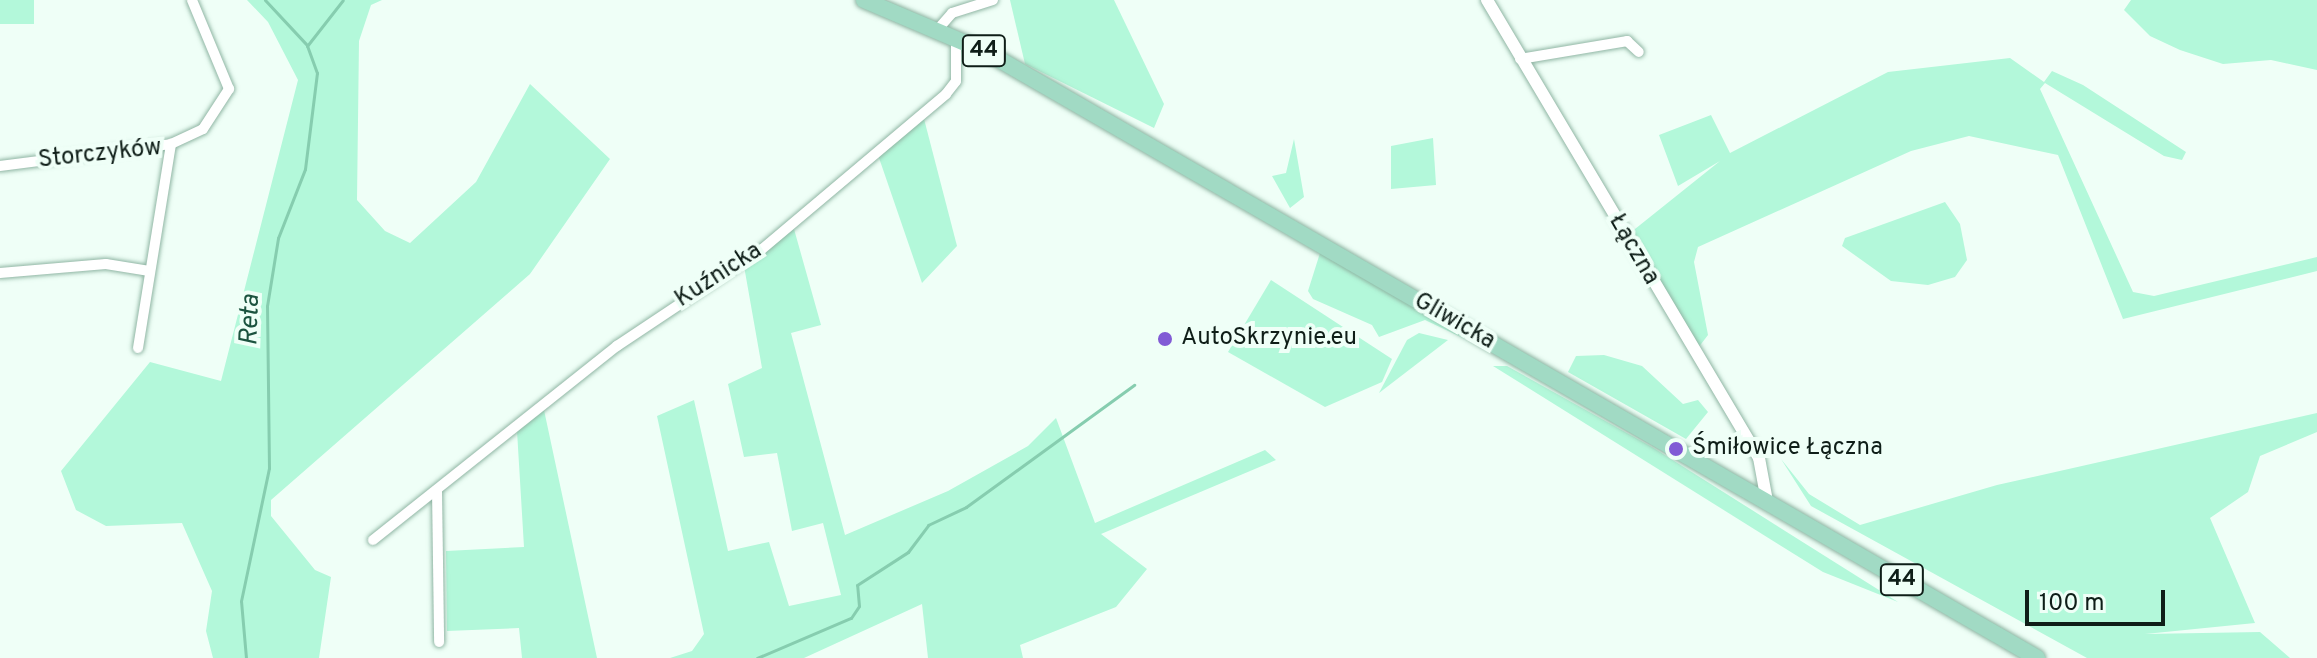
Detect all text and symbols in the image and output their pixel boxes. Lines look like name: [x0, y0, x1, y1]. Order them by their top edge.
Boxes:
road number: 44: [960, 33, 1008, 69]
street label: Storczyków: [37, 134, 163, 176]
street label: Łączna: [1601, 210, 1665, 290]
street label: Kuźnicka: [670, 237, 768, 315]
street label: Gliwicka: [1408, 287, 1500, 357]
water label: Reta: [235, 294, 267, 346]
place label: AutoSkrzynie.eu: [1181, 325, 1357, 353]
marker: AutoSkrzynie.eu: [1156, 330, 1174, 348]
place label: Śmiłowice Łączna: [1692, 435, 1883, 463]
marker: Śmiłowice Łączna: [1667, 440, 1685, 458]
road number: 44: [1878, 562, 1926, 598]
scale bar: [2029, 574, 2169, 624]
text: 100 m: [2039, 589, 2105, 619]

